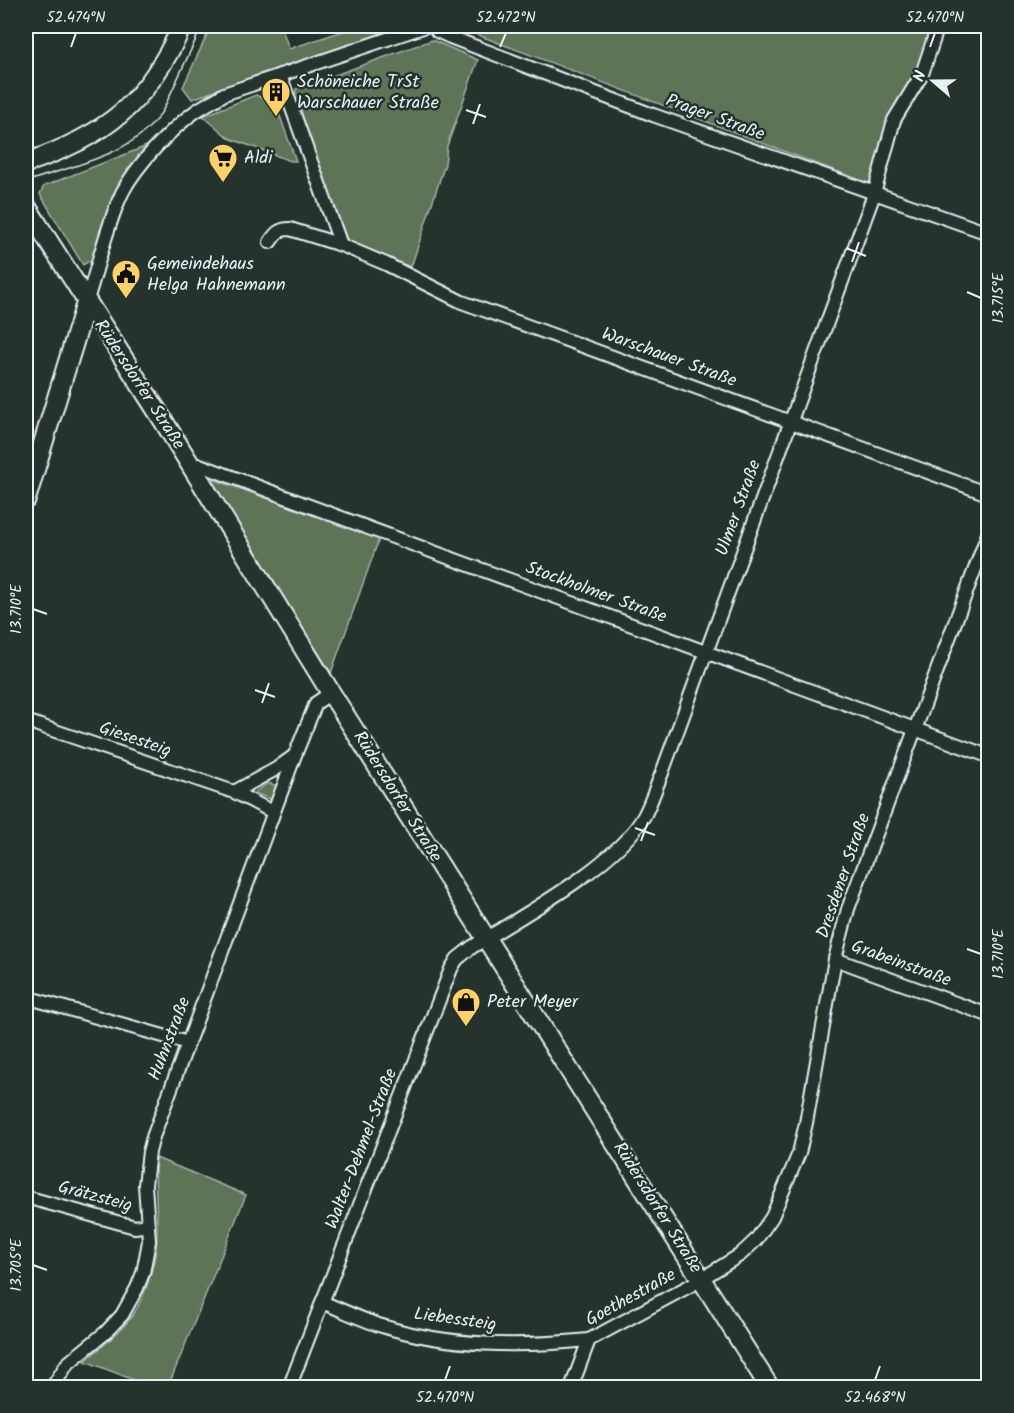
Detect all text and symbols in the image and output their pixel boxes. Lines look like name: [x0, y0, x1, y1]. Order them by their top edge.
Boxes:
text: 52.474°N: [46, 6, 106, 30]
text: 52.472°N: [476, 6, 536, 30]
text: 52.470°N: [906, 6, 964, 30]
north arrow: [903, 51, 963, 111]
text: N: [907, 67, 934, 85]
place label: Schöneiche TrSt Warschauer Straße: [297, 68, 439, 118]
building icon: Schöneiche TrSt Warschauer Straße: [260, 76, 292, 118]
street label: Prager Straße: [661, 87, 769, 149]
supermarket icon: Aldi: [207, 142, 239, 184]
place label: Aldi: [244, 144, 273, 173]
place label: Gemeindehaus Helga Hahnemann: [147, 250, 286, 300]
public building icon: Gemeindehaus Helga Hahnemann: [110, 258, 142, 300]
text: 13.715°E: [987, 272, 1011, 323]
street label: Rüdersdorfer Straße: [86, 314, 192, 456]
street label: Warschauer Straße: [597, 320, 741, 396]
street label: Ulmer Straße: [708, 456, 770, 560]
street label: Stockholmer Straße: [521, 554, 671, 632]
text: 13.710°E: [5, 583, 29, 634]
street label: Giesesteig: [95, 714, 175, 766]
street label: Rüdersdorfer Straße: [345, 725, 449, 869]
street label: Dresdener Straße: [809, 809, 879, 943]
text: 13.710°E: [987, 928, 1011, 979]
street label: Grabeinstraße: [847, 933, 955, 995]
shop icon: Peter Meyer: [450, 986, 482, 1028]
place label: Peter Meyer: [487, 988, 579, 1017]
street label: Huhnstraße: [141, 993, 199, 1085]
street label: Walter-Dehmel-Straße: [318, 1064, 406, 1234]
street label: Rüdersdorfer Straße: [605, 1136, 709, 1280]
street label: Grätzsteig: [55, 1173, 135, 1221]
text: 13.705°E: [5, 1237, 29, 1292]
street label: Goethestraße: [580, 1261, 682, 1335]
street label: Liebessteig: [412, 1300, 498, 1340]
text: 52.470°N: [416, 1386, 474, 1410]
text: 52.468°N: [844, 1386, 906, 1410]

